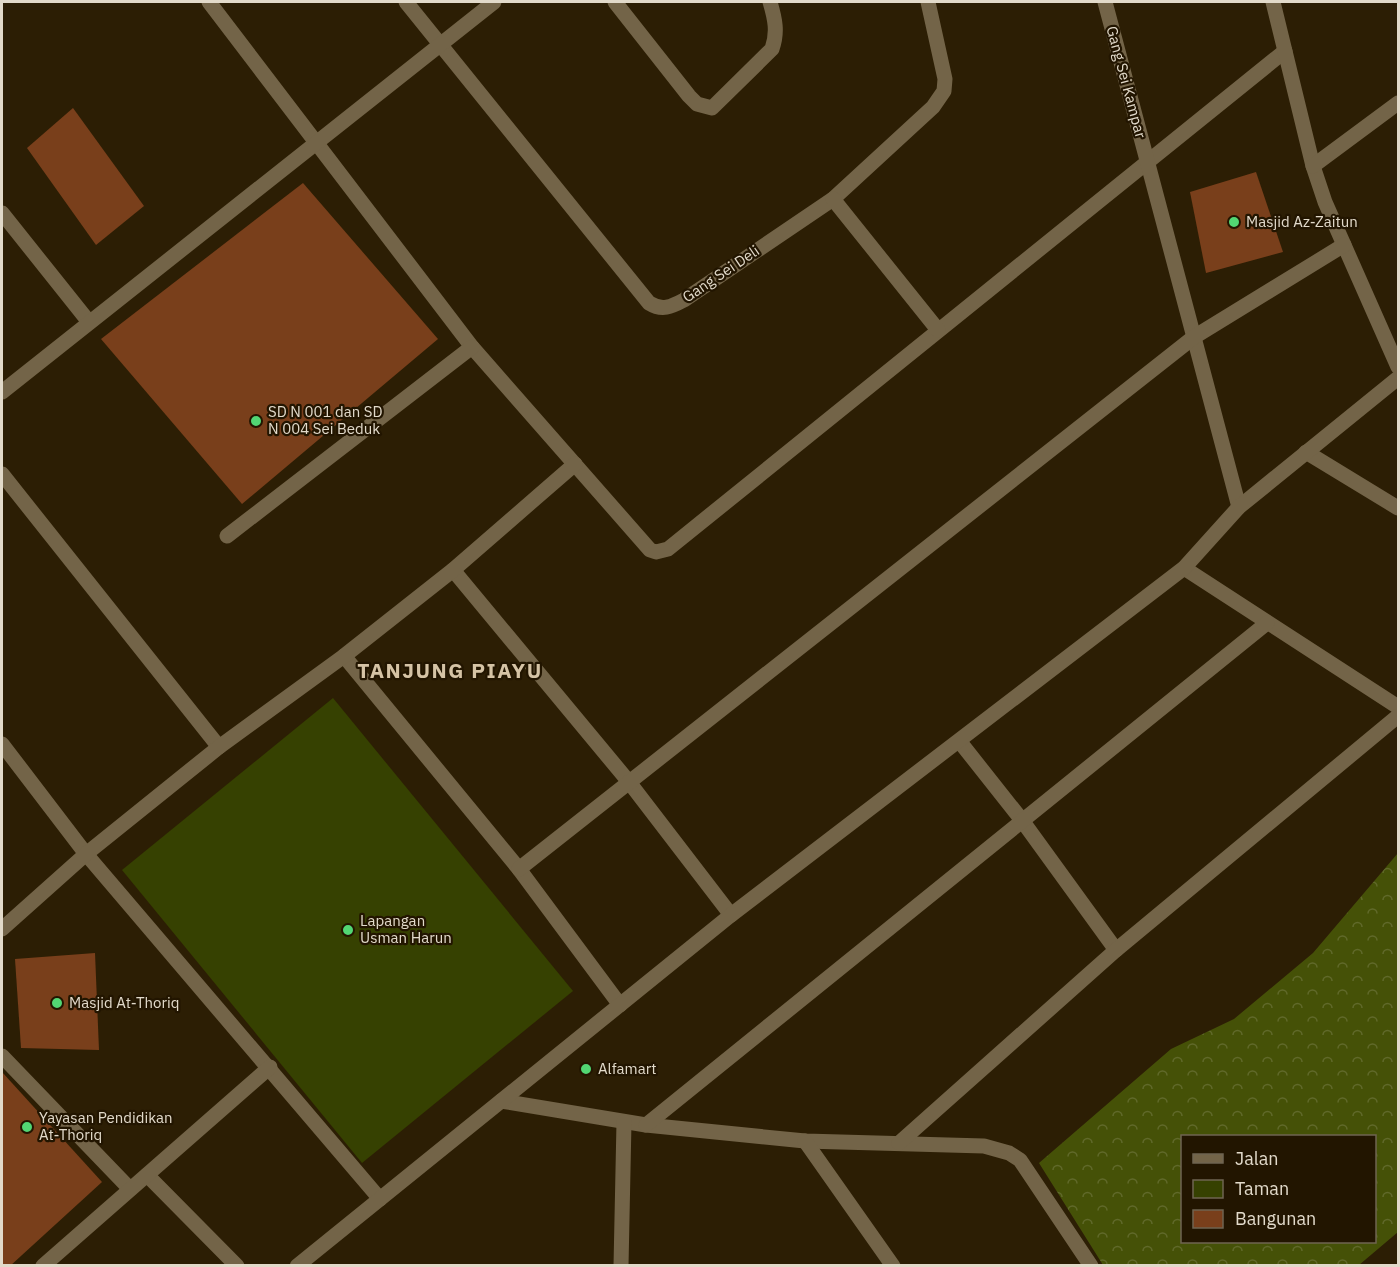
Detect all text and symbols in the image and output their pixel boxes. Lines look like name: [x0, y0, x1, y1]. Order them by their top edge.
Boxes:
street label: Gang Sei Kampar: [1102, 24, 1151, 140]
place label: Masjid Az-Zaitun: [1246, 212, 1358, 231]
marker: Masjid Az-Zaitun: [1227, 215, 1241, 229]
street label: Gang Sei Deli: [679, 241, 763, 306]
place label: SD N 001 dan SD N 004 Sei Beduk: [268, 402, 383, 438]
marker: SD N 001 dan SD N 004 Sei Beduk: [249, 414, 263, 428]
district label: TANJUNG PIAYU: [357, 656, 543, 684]
place label: Lapangan Usman Harun: [360, 911, 452, 947]
marker: Lapangan Usman Harun: [341, 923, 355, 937]
place label: Masjid At-Thoriq: [69, 993, 179, 1012]
marker: Masjid At-Thoriq: [50, 996, 64, 1010]
place label: Alfamart: [598, 1059, 657, 1078]
marker: Alfamart: [579, 1062, 593, 1076]
place label: Yayasan Pendidikan At-Thoriq: [39, 1108, 173, 1144]
marker: Yayasan Pendidikan At-Thoriq: [20, 1120, 34, 1134]
legend: [1181, 1135, 1376, 1243]
text: Jalan: [1235, 1147, 1279, 1170]
text: Taman: [1235, 1177, 1289, 1200]
text: Bangunan: [1235, 1207, 1316, 1230]

